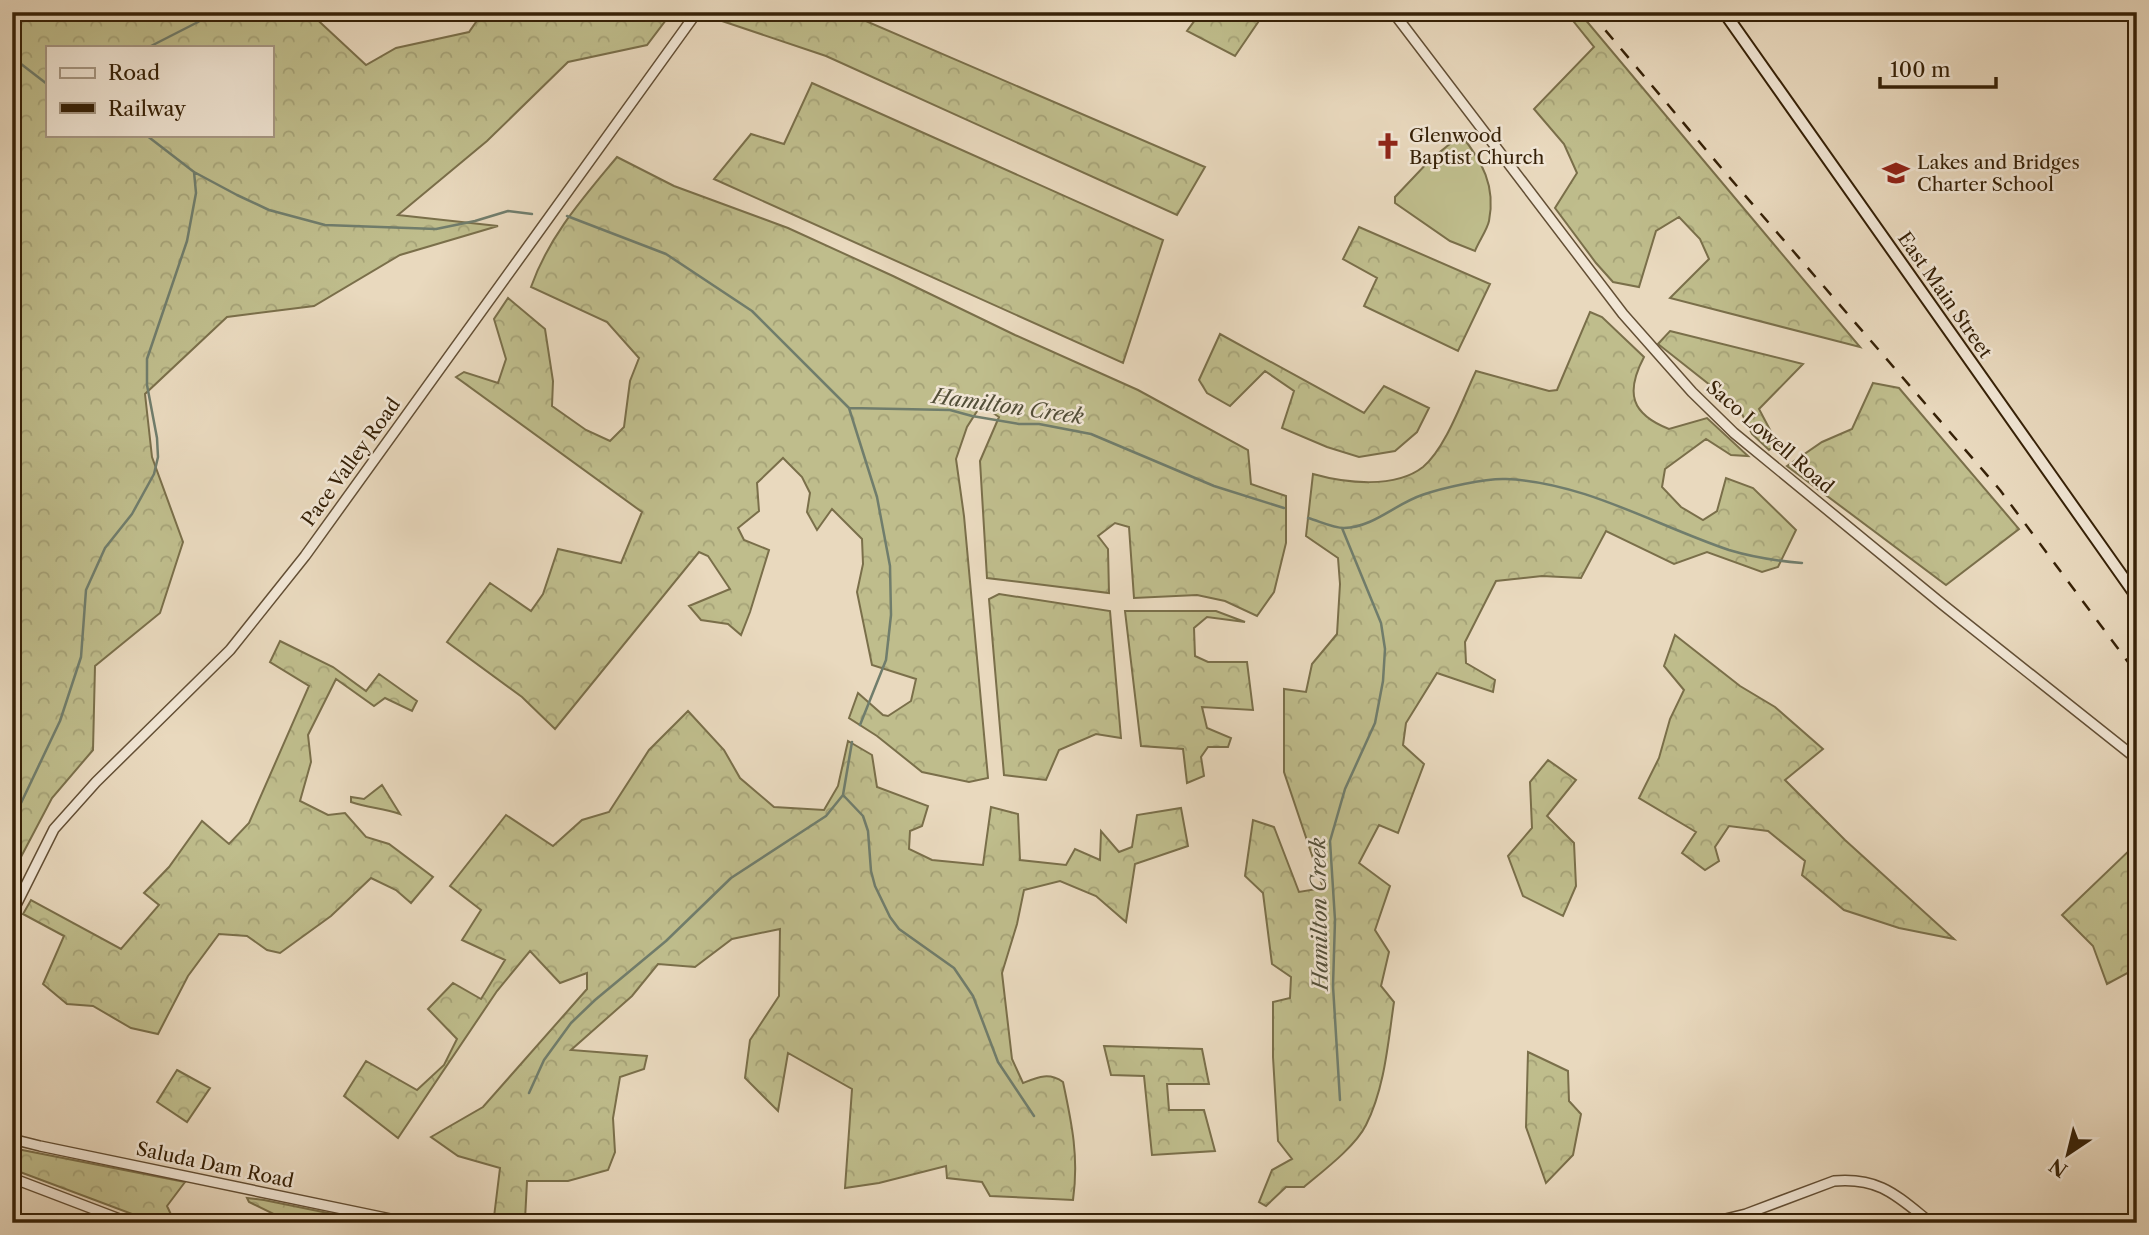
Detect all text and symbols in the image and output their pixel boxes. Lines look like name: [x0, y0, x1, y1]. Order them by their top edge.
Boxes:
legend: [46, 46, 273, 136]
scale bar: [1880, 46, 1995, 90]
text: 100 m: [1890, 57, 1951, 82]
text: Road: [108, 60, 160, 85]
text: Railway: [108, 96, 186, 121]
place label: Glenwood Baptist Church: [1409, 124, 1544, 169]
church icon: Glenwood Baptist Church: [1373, 131, 1403, 161]
place label: Lakes and Bridges Charter School: [1917, 151, 2080, 196]
school or university icon: Lakes and Bridges Charter School: [1881, 158, 1911, 188]
street label: East Main Street: [1893, 227, 1997, 363]
street label: Saco Lowell Road: [1702, 376, 1839, 499]
water label: Hamilton Creek: [929, 383, 1086, 429]
street label: Pace Valley Road: [297, 393, 405, 531]
water label: Hamilton Creek: [1305, 837, 1333, 993]
north arrow: [2034, 1120, 2104, 1190]
street label: Saluda Dam Road: [134, 1137, 296, 1193]
text: N: [2045, 1153, 2072, 1182]

